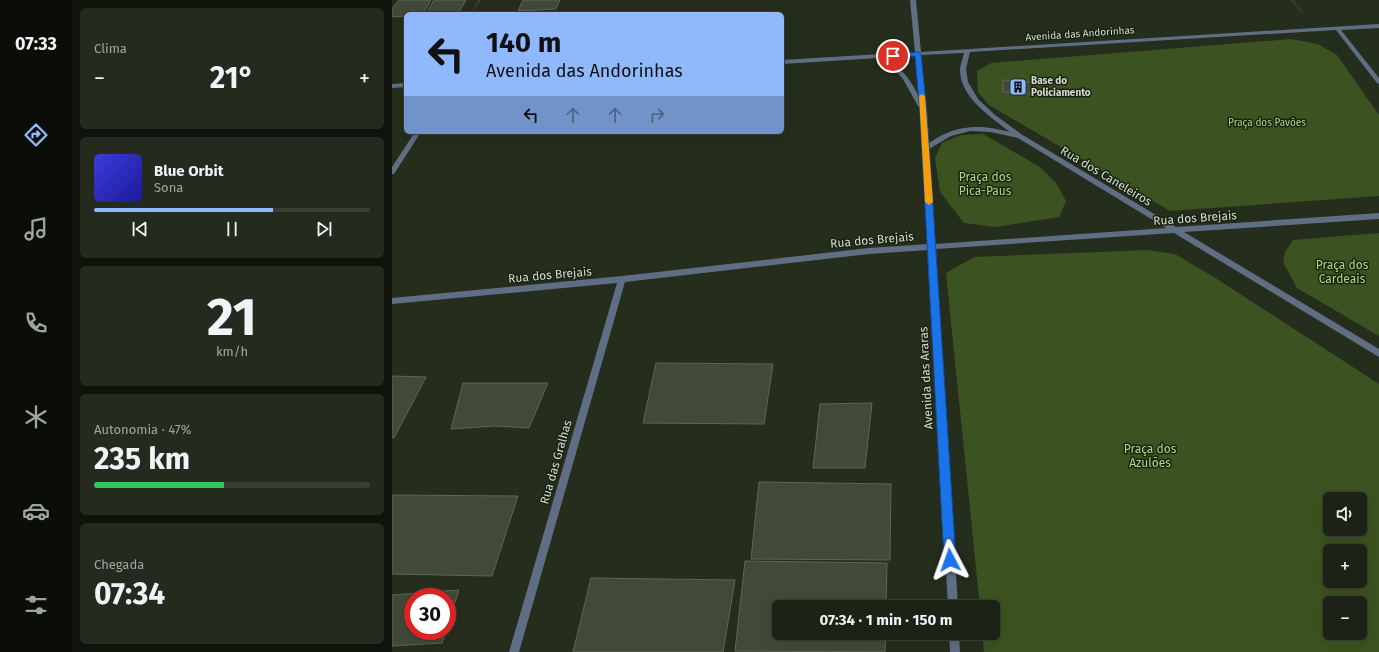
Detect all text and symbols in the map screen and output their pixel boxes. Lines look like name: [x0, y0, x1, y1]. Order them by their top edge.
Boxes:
street label: Avenida das Andorinhas: [1025, 24, 1135, 44]
text: 140 m: [486, 26, 562, 59]
icon: left: [420, 28, 472, 80]
text: 07:33: [15, 33, 57, 55]
pin: [876, 39, 910, 73]
text: Clima: [94, 41, 127, 56]
icon: arrive: [882, 45, 904, 67]
text: 21°: [210, 60, 254, 96]
text: Avenida das Andorinhas: [486, 60, 683, 82]
text: −: [94, 65, 105, 92]
text: +: [359, 65, 370, 92]
place label: Base do Policiamento: [1031, 75, 1091, 99]
building icon: Base do Policiamento: [1008, 77, 1028, 97]
icon: left: [520, 104, 542, 126]
icon: ahead: [562, 104, 584, 126]
icon: ahead: [604, 104, 626, 126]
icon: right: [646, 104, 668, 126]
park label: Praça dos Pavões: [1228, 117, 1306, 129]
icon: directions: [22, 121, 50, 149]
street label: Rua dos Caneleiros: [1058, 143, 1154, 209]
text: Blue Orbit: [154, 162, 223, 180]
park label: Praça dos Pica-Paus: [959, 170, 1012, 198]
text: Sona: [154, 180, 183, 195]
street label: Rua dos Brejais: [1153, 208, 1238, 228]
icon: music: [22, 215, 50, 243]
icon: previous: [129, 218, 151, 240]
icon: pause: [221, 218, 243, 240]
icon: next: [313, 218, 335, 240]
street label: Rua dos Brejais: [830, 229, 915, 251]
park label: Praça dos Cardeais: [1316, 258, 1369, 286]
street label: Rua dos Brejais: [508, 264, 593, 286]
text: 21: [207, 286, 257, 349]
icon: phone: [22, 309, 50, 337]
street label: Avenida das Araras: [916, 326, 936, 430]
text: km/h: [216, 344, 248, 359]
icon: climate: [22, 403, 50, 431]
street label: Rua das Gralhas: [537, 418, 575, 506]
text: Autonomia · 47%: [94, 422, 191, 437]
text: 235 km: [94, 441, 190, 477]
park label: Praça dos Azulões: [1124, 442, 1177, 470]
map controls: [1323, 492, 1367, 640]
button: sound: [1323, 492, 1367, 536]
icon: car: [22, 497, 50, 525]
position arrow: [929, 539, 971, 581]
button: +: [1323, 544, 1367, 588]
text: Chegada: [94, 557, 144, 572]
text: 07:34: [94, 576, 165, 612]
speed limit sign: 30: [404, 588, 456, 640]
icon: filters: [22, 591, 50, 619]
button: −: [1323, 596, 1367, 640]
text: 07:34 · 1 min · 150 m: [819, 611, 953, 629]

